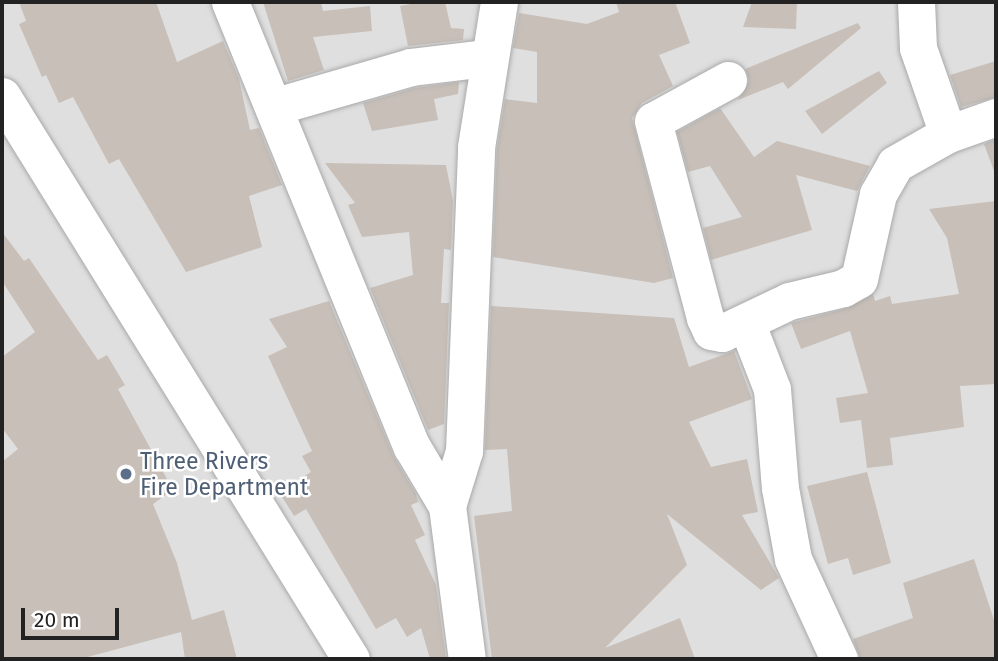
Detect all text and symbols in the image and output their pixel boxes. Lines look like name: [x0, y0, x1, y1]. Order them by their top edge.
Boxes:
place label: Three Rivers Fire Department: [140, 447, 308, 501]
marker: Three Rivers Fire Department: [118, 466, 134, 482]
scale bar: [24, 594, 122, 638]
text: 20 m: [34, 607, 80, 633]

